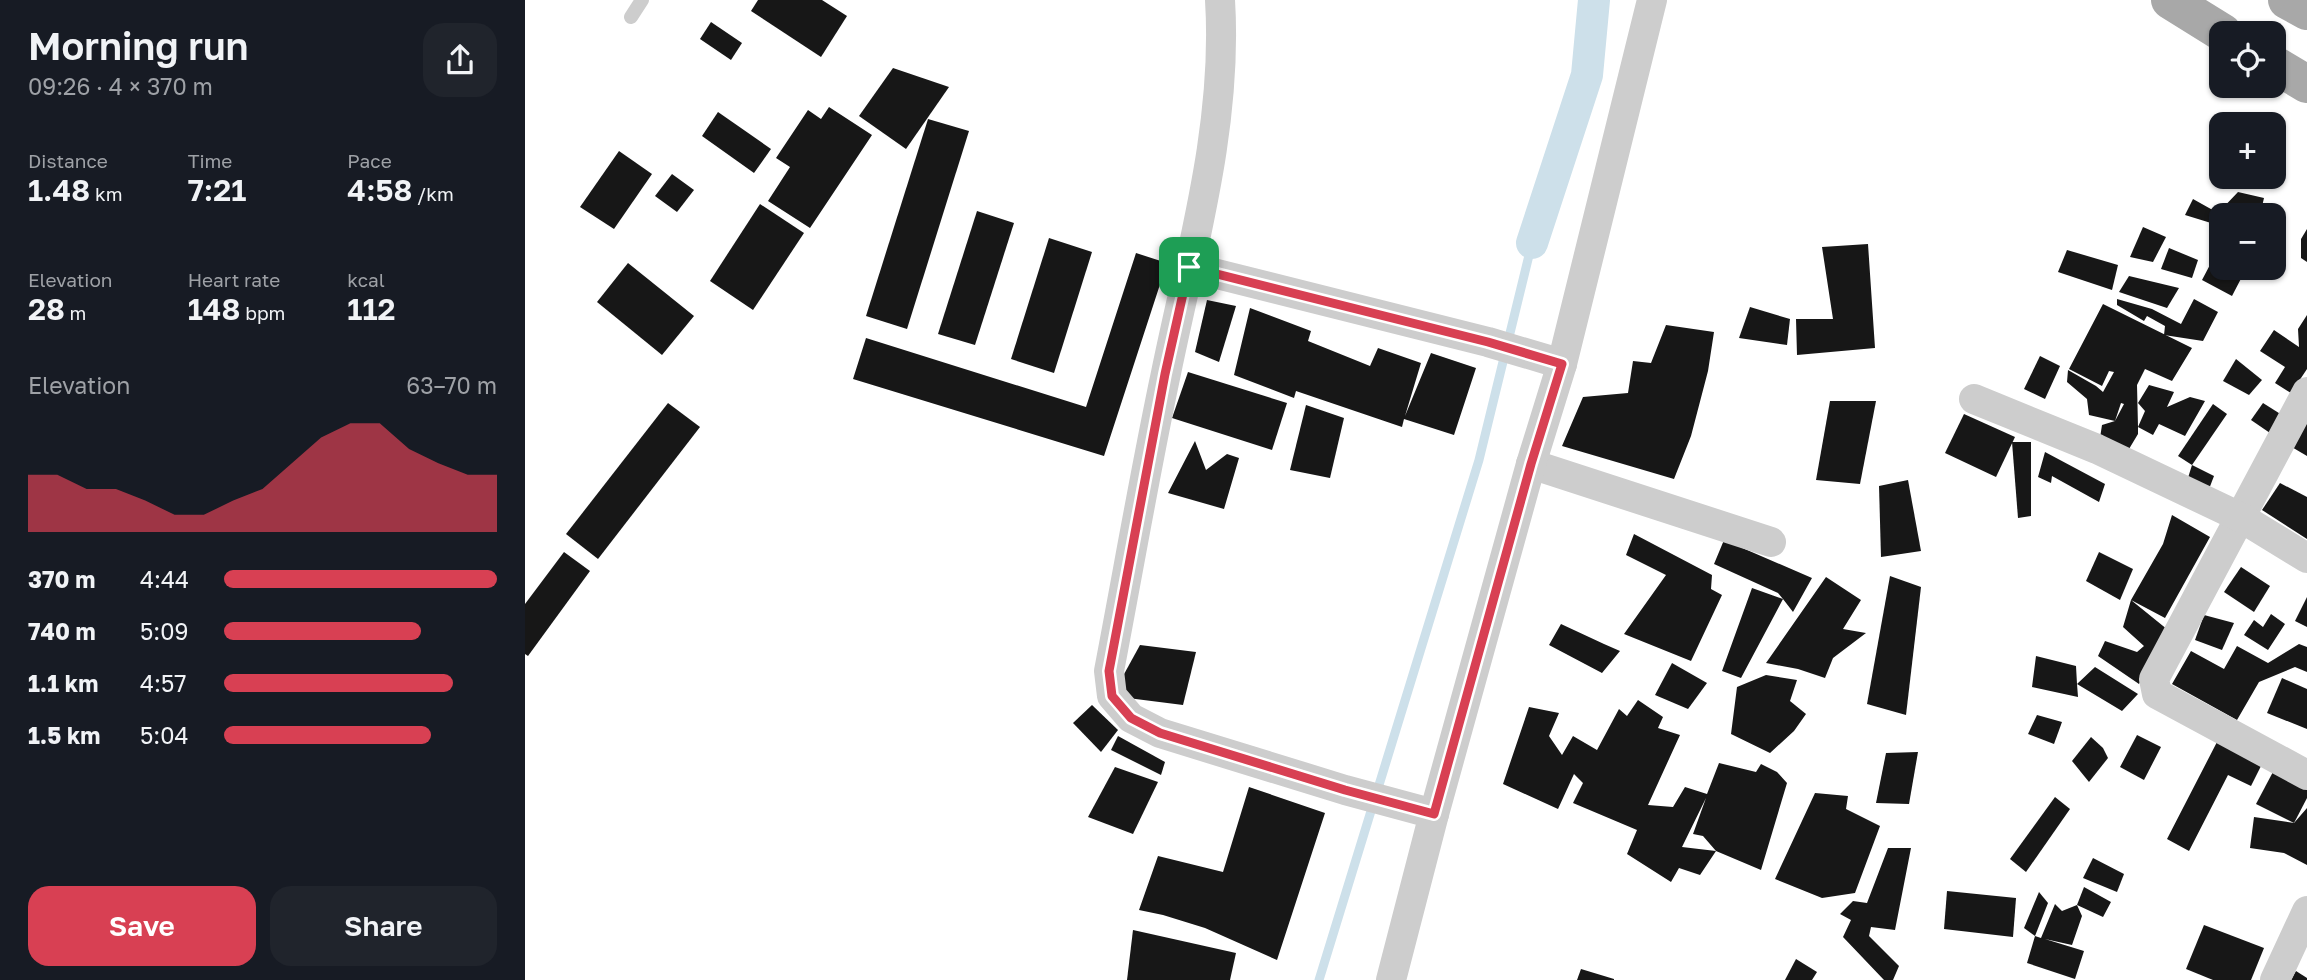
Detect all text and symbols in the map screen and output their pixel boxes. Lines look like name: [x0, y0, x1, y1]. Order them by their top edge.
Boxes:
map controls: [2209, 21, 2286, 280]
button: locate: [2209, 21, 2286, 98]
text: Morning run: [28, 23, 249, 68]
button: share: [423, 23, 497, 97]
text: 09:26 · 4 × 370 m: [28, 72, 213, 100]
button: +: [2209, 112, 2286, 189]
text: Distance: [28, 149, 108, 172]
text: Time: [188, 149, 232, 172]
text: Pace: [347, 149, 392, 172]
text: 1.48: [28, 172, 90, 208]
text: 7:21: [188, 172, 246, 208]
text: 4:58: [347, 172, 412, 208]
text: km: [90, 182, 122, 205]
text: /km: [412, 182, 454, 205]
button: −: [2209, 203, 2286, 280]
pin: [1159, 237, 1219, 297]
icon: arrive: [1170, 248, 1208, 286]
text: Elevation: [28, 268, 113, 291]
text: Heart rate: [188, 268, 280, 291]
text: kcal: [347, 268, 385, 291]
text: 28: [28, 291, 65, 327]
text: 148: [188, 291, 241, 327]
text: 112: [347, 291, 396, 327]
text: m: [65, 301, 86, 324]
text: bpm: [241, 301, 285, 324]
text: Elevation: [28, 371, 130, 399]
text: 63–70 m: [406, 371, 497, 399]
text: 370 m: [28, 565, 95, 593]
text: 4:44: [140, 565, 189, 593]
text: 740 m: [28, 617, 96, 645]
text: 5:09: [140, 617, 188, 645]
text: 1.1 km: [28, 669, 98, 697]
text: 4:57: [140, 669, 186, 697]
text: 1.5 km: [28, 721, 100, 749]
text: 5:04: [140, 721, 189, 749]
button: Save: [28, 886, 256, 966]
button: Share: [270, 886, 497, 966]

